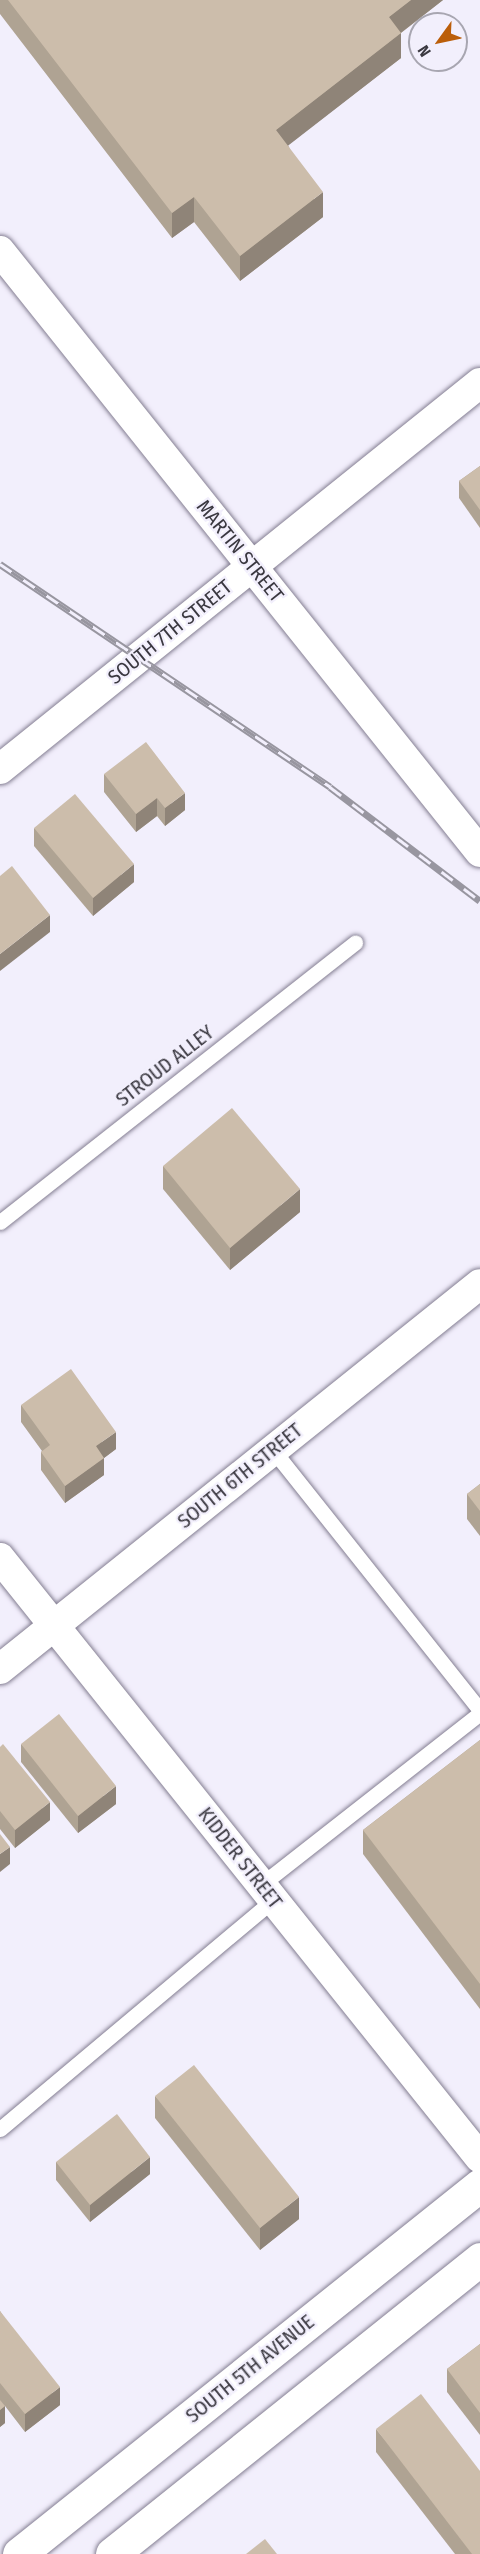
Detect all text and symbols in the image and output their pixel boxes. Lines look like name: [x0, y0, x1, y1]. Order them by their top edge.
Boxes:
north arrow: [408, 12, 468, 72]
text: N: [414, 42, 435, 60]
street label: MARTIN STREET: [192, 495, 288, 607]
street label: SOUTH 7TH STREET: [103, 575, 237, 689]
street label: STROUD ALLEY: [111, 1020, 219, 1112]
street label: SOUTH 6TH STREET: [173, 1419, 307, 1533]
street label: KIDDER STREET: [193, 1803, 287, 1913]
street label: SOUTH 5TH AVENUE: [181, 2310, 319, 2428]

